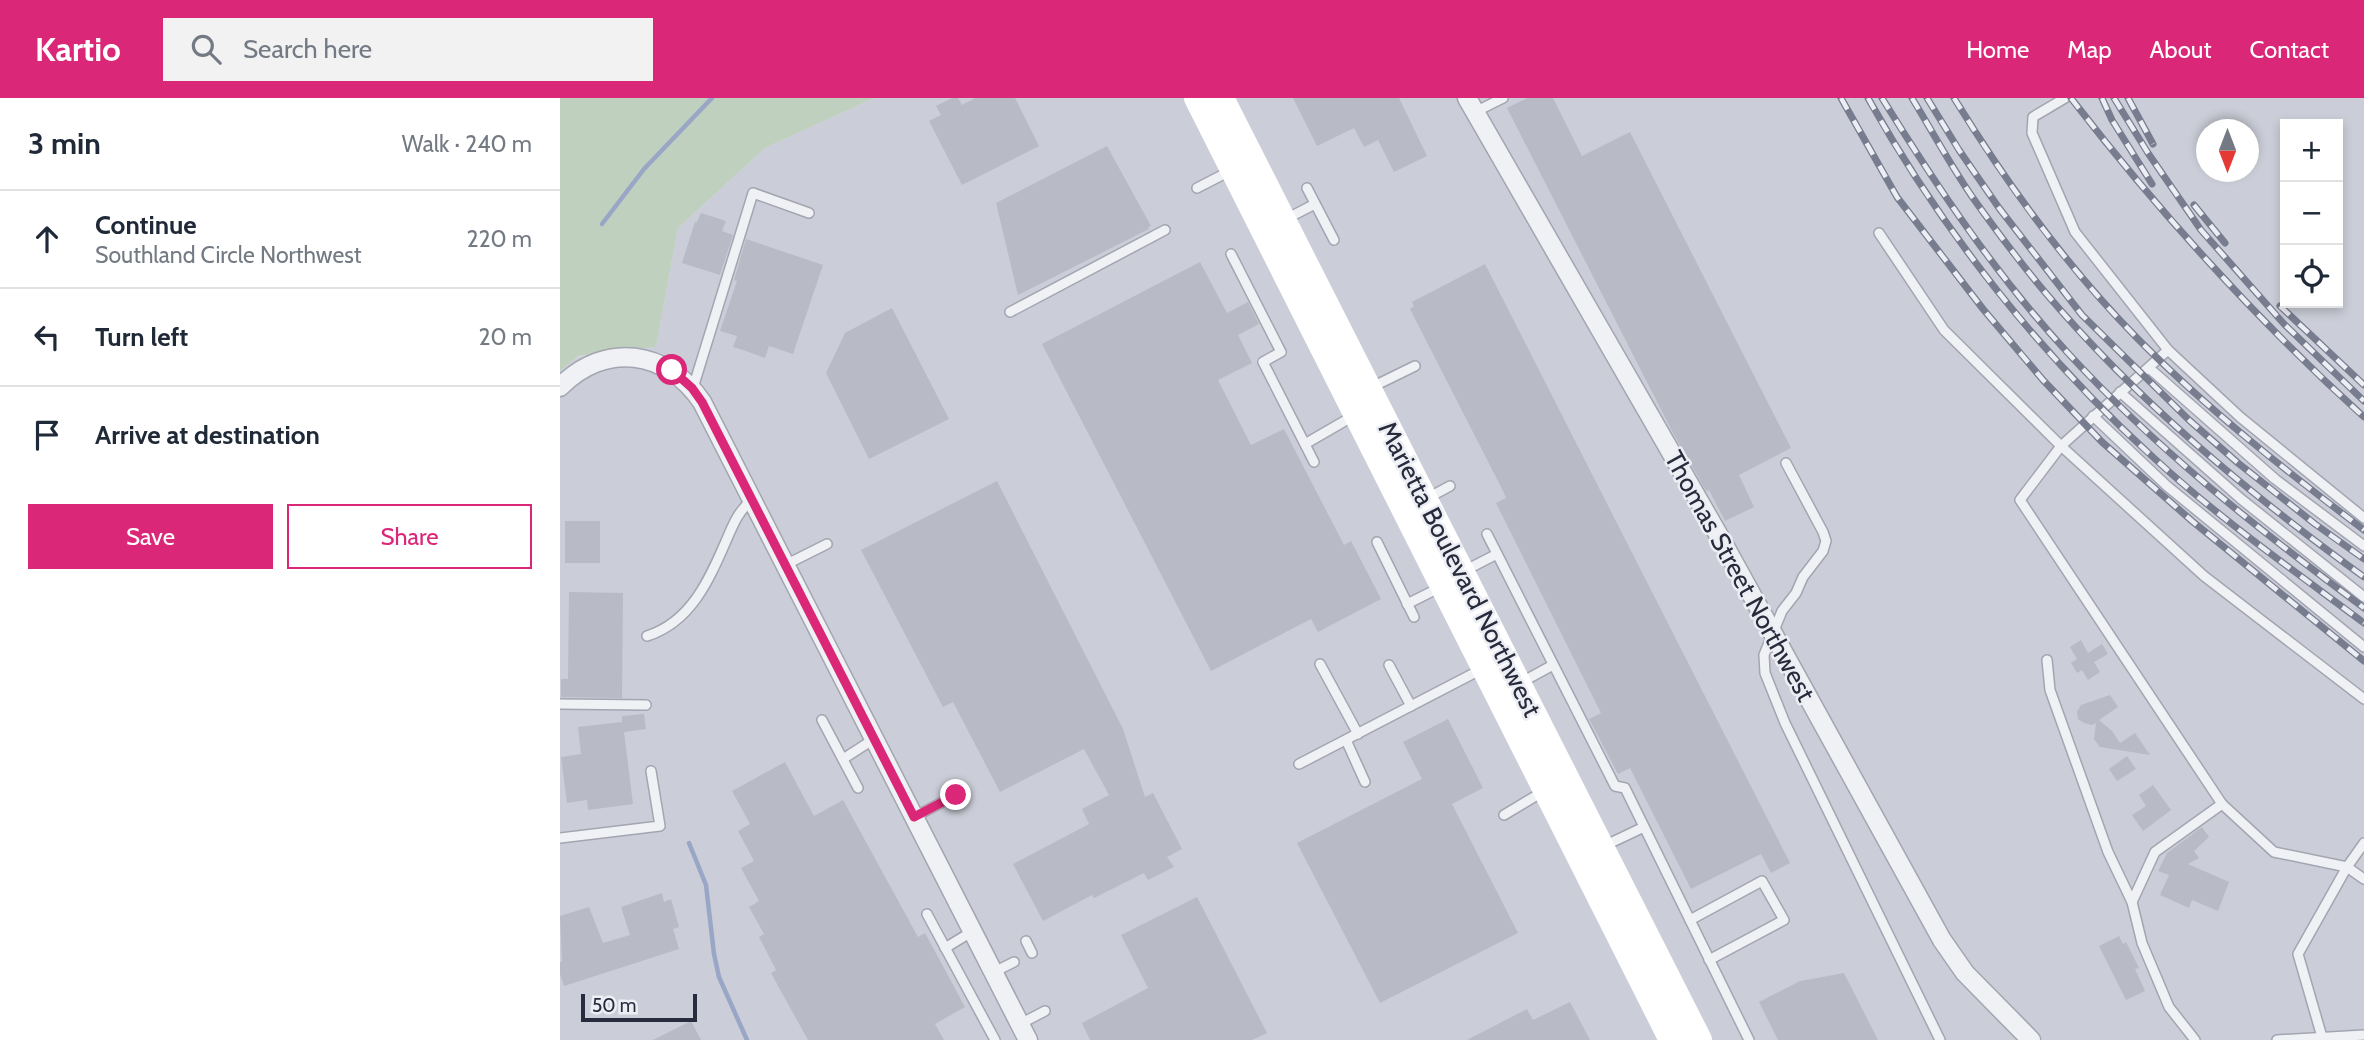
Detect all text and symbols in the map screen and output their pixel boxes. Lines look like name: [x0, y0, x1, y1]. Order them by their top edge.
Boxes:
search box: [163, 18, 653, 81]
text: Kartio: [35, 29, 121, 69]
icon: search: [187, 30, 225, 68]
text: Search here: [243, 33, 372, 65]
text: Home: [1966, 35, 2029, 64]
text: Map: [2067, 35, 2112, 64]
text: About: [2150, 35, 2212, 64]
text: Contact: [2250, 35, 2329, 64]
north arrow: [2196, 119, 2259, 182]
map controls: [2280, 119, 2343, 308]
button: +: [2280, 119, 2343, 182]
text: 3 min: [28, 125, 101, 162]
text: Walk · 240 m: [402, 130, 532, 158]
button: −: [2280, 182, 2343, 245]
text: Continue: [95, 209, 197, 241]
icon: ahead: [28, 220, 66, 258]
text: 220 m: [466, 225, 532, 253]
text: Southland Circle Northwest: [95, 241, 361, 269]
button: locate: [2280, 245, 2343, 308]
icon: left: [28, 318, 66, 356]
text: Turn left: [95, 321, 188, 353]
text: 20 m: [479, 323, 532, 351]
route start: [656, 354, 687, 385]
icon: arrive: [28, 416, 66, 454]
street label: Marietta Boulevard Northwest: [1372, 416, 1549, 722]
text: Arrive at destination: [95, 419, 320, 451]
street label: Thomas Street Northwest: [1658, 445, 1822, 707]
button: Save: [28, 504, 273, 569]
button: Share: [287, 504, 532, 569]
route end: [940, 779, 971, 810]
scale bar: [581, 991, 696, 1023]
text: 50 m: [592, 994, 636, 1017]

